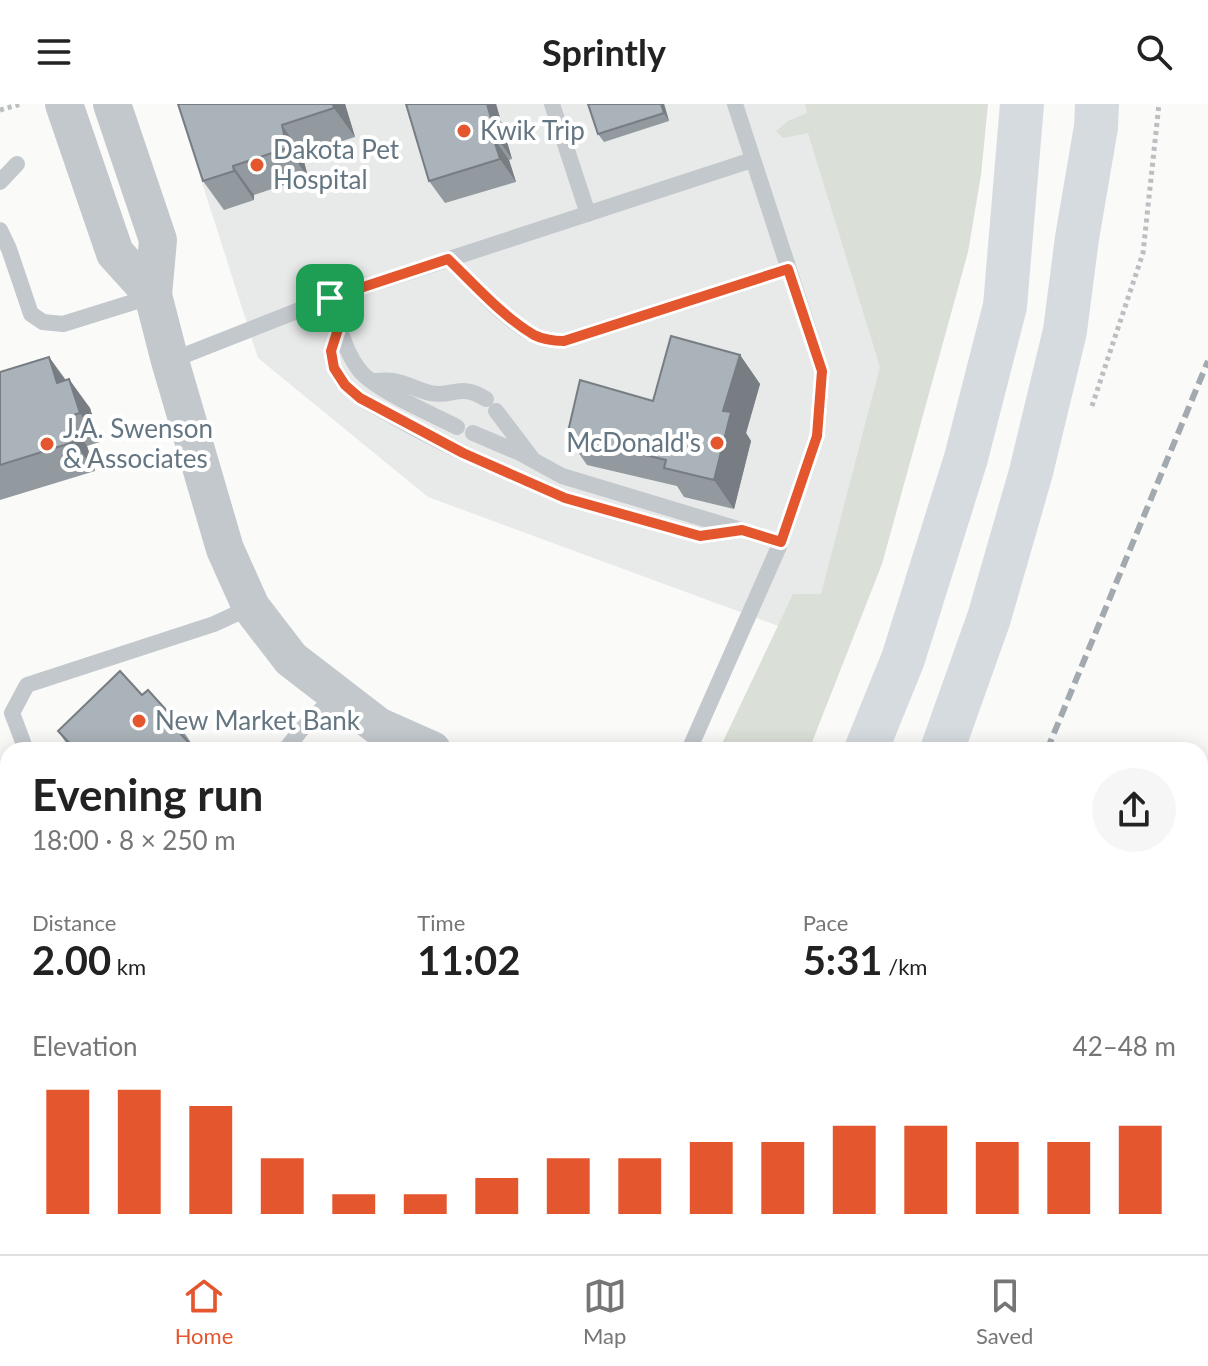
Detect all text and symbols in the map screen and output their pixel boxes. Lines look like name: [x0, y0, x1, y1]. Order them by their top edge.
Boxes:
icon: menu: [32, 30, 76, 74]
text: Sprintly: [542, 30, 666, 74]
icon: search: [1132, 30, 1176, 74]
place label: Kwik Trip: [480, 114, 585, 146]
marker: Kwik Trip: [455, 122, 473, 140]
place label: Dakota Pet Hospital: [273, 133, 400, 195]
marker: Dakota Pet Hospital: [248, 156, 266, 174]
pin: [296, 264, 364, 332]
icon: arrive: [308, 276, 352, 320]
place label: J.A. Swenson & Associates: [63, 412, 213, 474]
place label: McDonald's: [566, 426, 701, 458]
marker: McDonald's: [708, 434, 726, 452]
marker: J.A. Swenson & Associates: [38, 435, 56, 453]
place label: New Market Bank: [155, 704, 361, 736]
marker: New Market Bank: [130, 712, 148, 730]
text: Evening run: [32, 768, 263, 820]
button: share: [1092, 768, 1176, 852]
text: 18:00 · 8 × 250 m: [32, 824, 236, 856]
text: Distance: [32, 909, 116, 936]
text: Time: [417, 909, 465, 936]
text: Pace: [803, 909, 848, 936]
text: 2.00: [32, 936, 111, 984]
text: 11:02: [417, 936, 520, 984]
text: 5:31: [803, 936, 883, 984]
text: km: [111, 953, 146, 980]
text: /km: [883, 953, 927, 980]
text: Elevation: [32, 1030, 138, 1062]
text: 42–48 m: [1073, 1030, 1176, 1062]
tab: Home: [175, 1274, 233, 1349]
tab: Map: [583, 1274, 627, 1349]
tab: Saved: [976, 1274, 1033, 1349]

